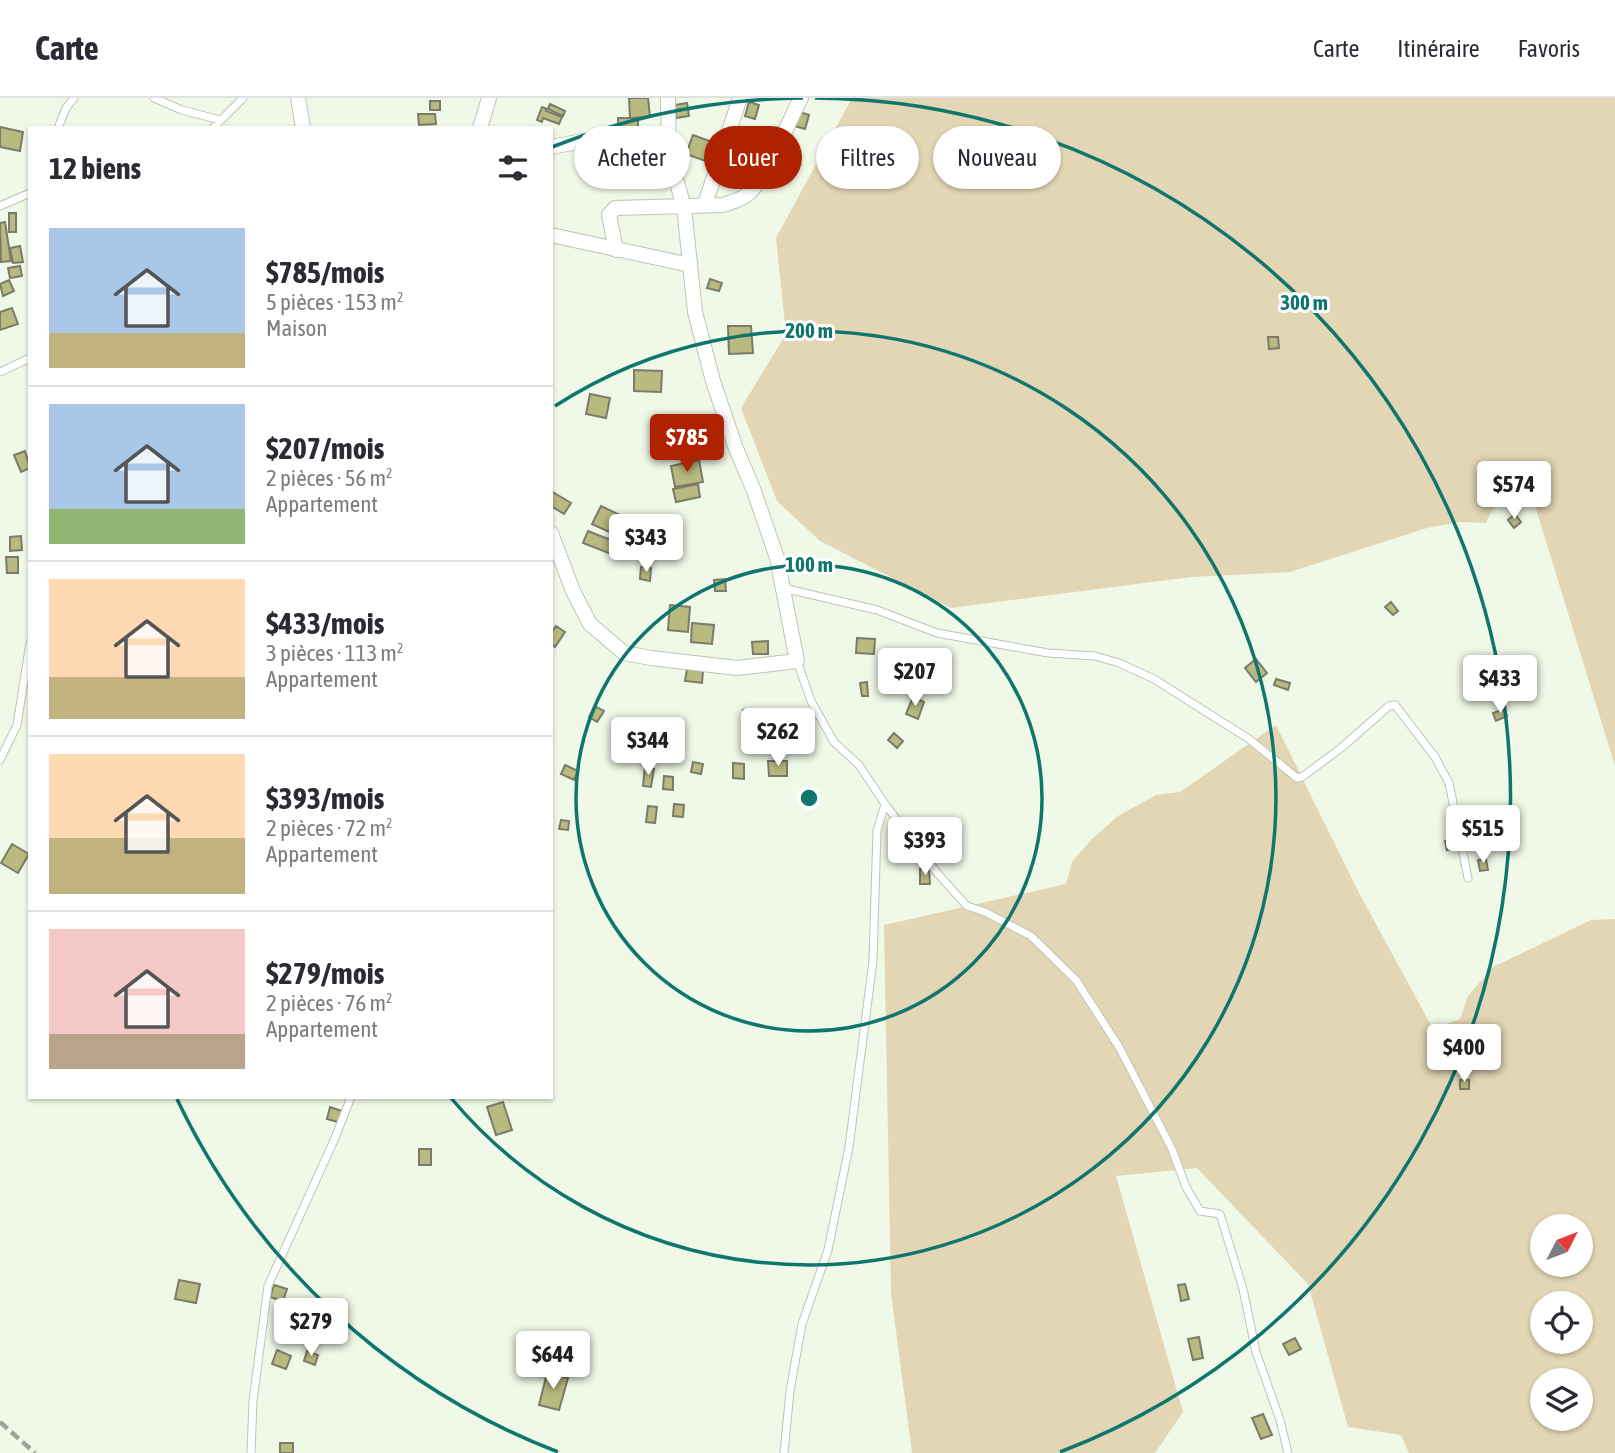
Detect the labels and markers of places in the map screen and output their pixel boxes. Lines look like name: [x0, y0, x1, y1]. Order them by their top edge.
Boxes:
pin: $785: [646, 414, 728, 474]
pin: $574: [1473, 462, 1555, 521]
pin: $343: [605, 514, 687, 574]
pin: $207: [874, 648, 956, 708]
pin: $433: [1459, 656, 1541, 715]
pin: $262: [737, 708, 819, 768]
pin: $344: [607, 718, 689, 777]
centre of rings: [797, 786, 821, 810]
pin: $515: [1442, 806, 1524, 865]
pin: $393: [884, 818, 966, 877]
pin: $400: [1423, 1024, 1505, 1084]
pin: $279: [270, 1298, 352, 1358]
pin: $644: [512, 1332, 594, 1391]

